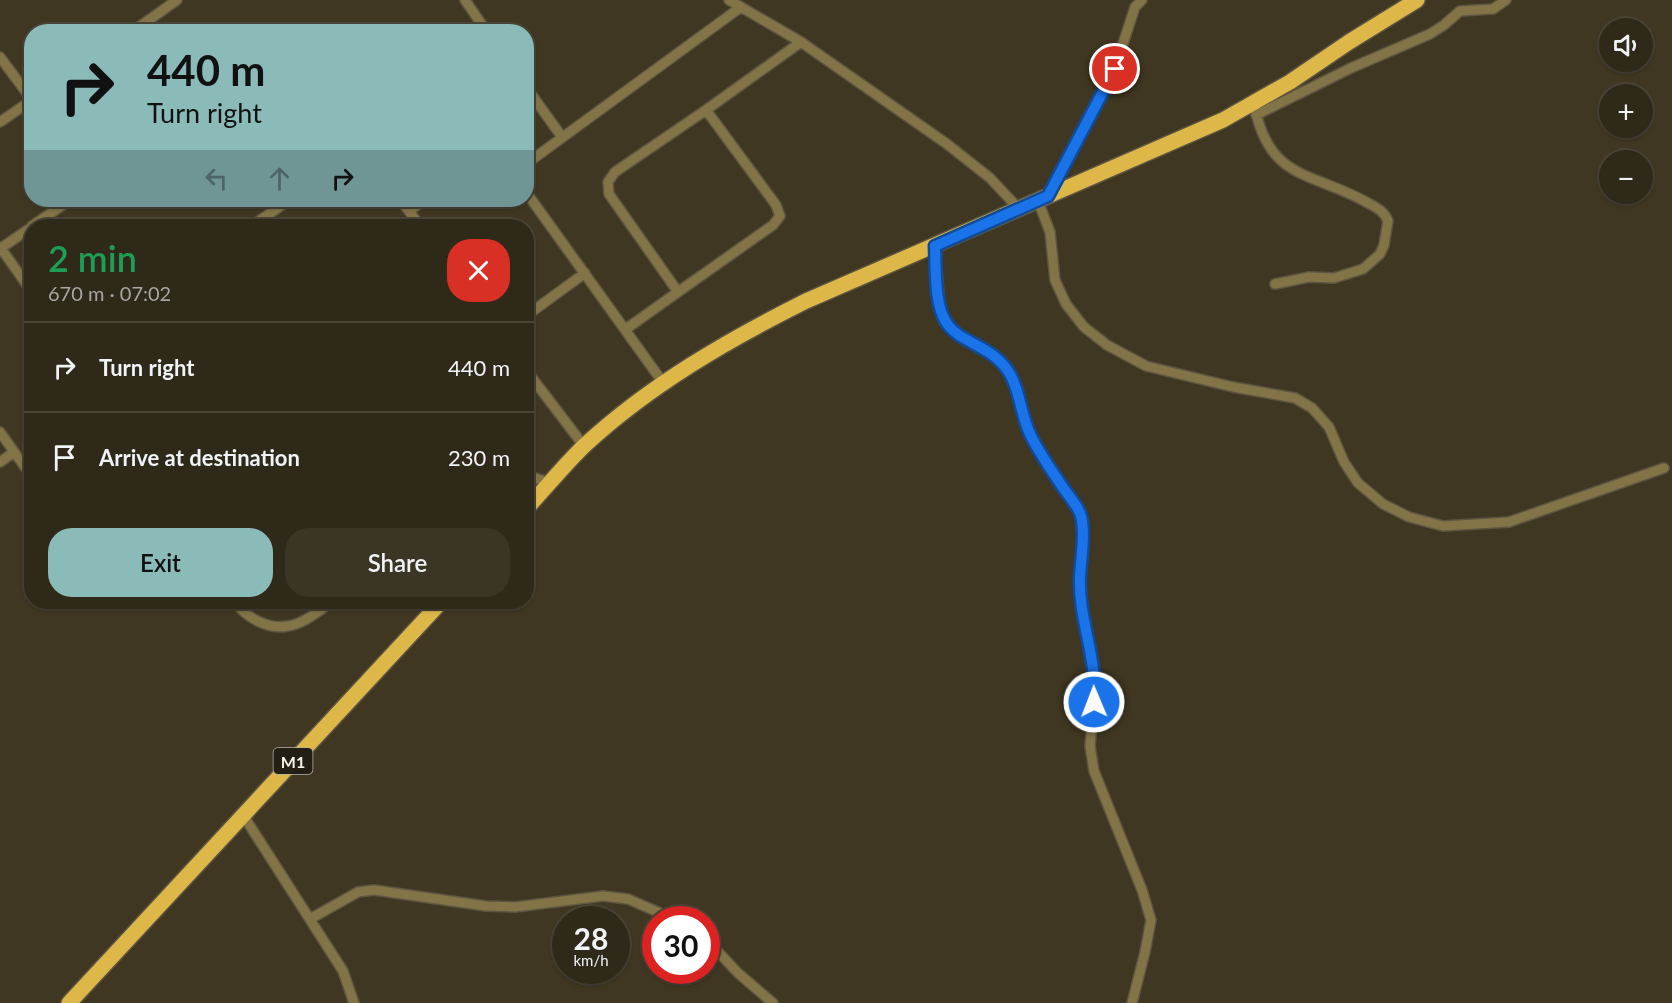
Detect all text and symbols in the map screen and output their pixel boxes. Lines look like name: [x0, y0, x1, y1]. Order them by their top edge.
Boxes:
map controls: [1599, 18, 1653, 204]
button: sound: [1599, 18, 1653, 72]
pin: [1089, 43, 1140, 94]
text: 440 m: [147, 45, 265, 95]
icon: right: [48, 48, 126, 126]
icon: arrive: [1098, 52, 1131, 85]
button: +: [1599, 84, 1653, 138]
text: Turn right: [147, 96, 262, 129]
button: −: [1599, 150, 1653, 204]
icon: left: [200, 162, 233, 195]
icon: ahead: [263, 162, 296, 195]
icon: right: [326, 162, 359, 195]
text: 2 min: [48, 236, 137, 280]
button: close: [447, 239, 510, 302]
text: 670 m · 07:02: [48, 281, 171, 305]
icon: right: [48, 351, 81, 384]
text: Turn right: [99, 354, 194, 381]
text: 440 m: [448, 354, 510, 381]
icon: arrive: [48, 441, 81, 474]
text: Arrive at destination: [99, 444, 300, 471]
text: 230 m: [448, 444, 510, 471]
button: Exit: [48, 528, 273, 597]
button: Share: [285, 528, 510, 597]
position arrow: [1062, 670, 1126, 734]
road number: M1: [274, 748, 312, 774]
speed limit sign: 30: [642, 906, 720, 984]
text: 28: [574, 920, 608, 956]
text: km/h: [573, 951, 609, 969]

